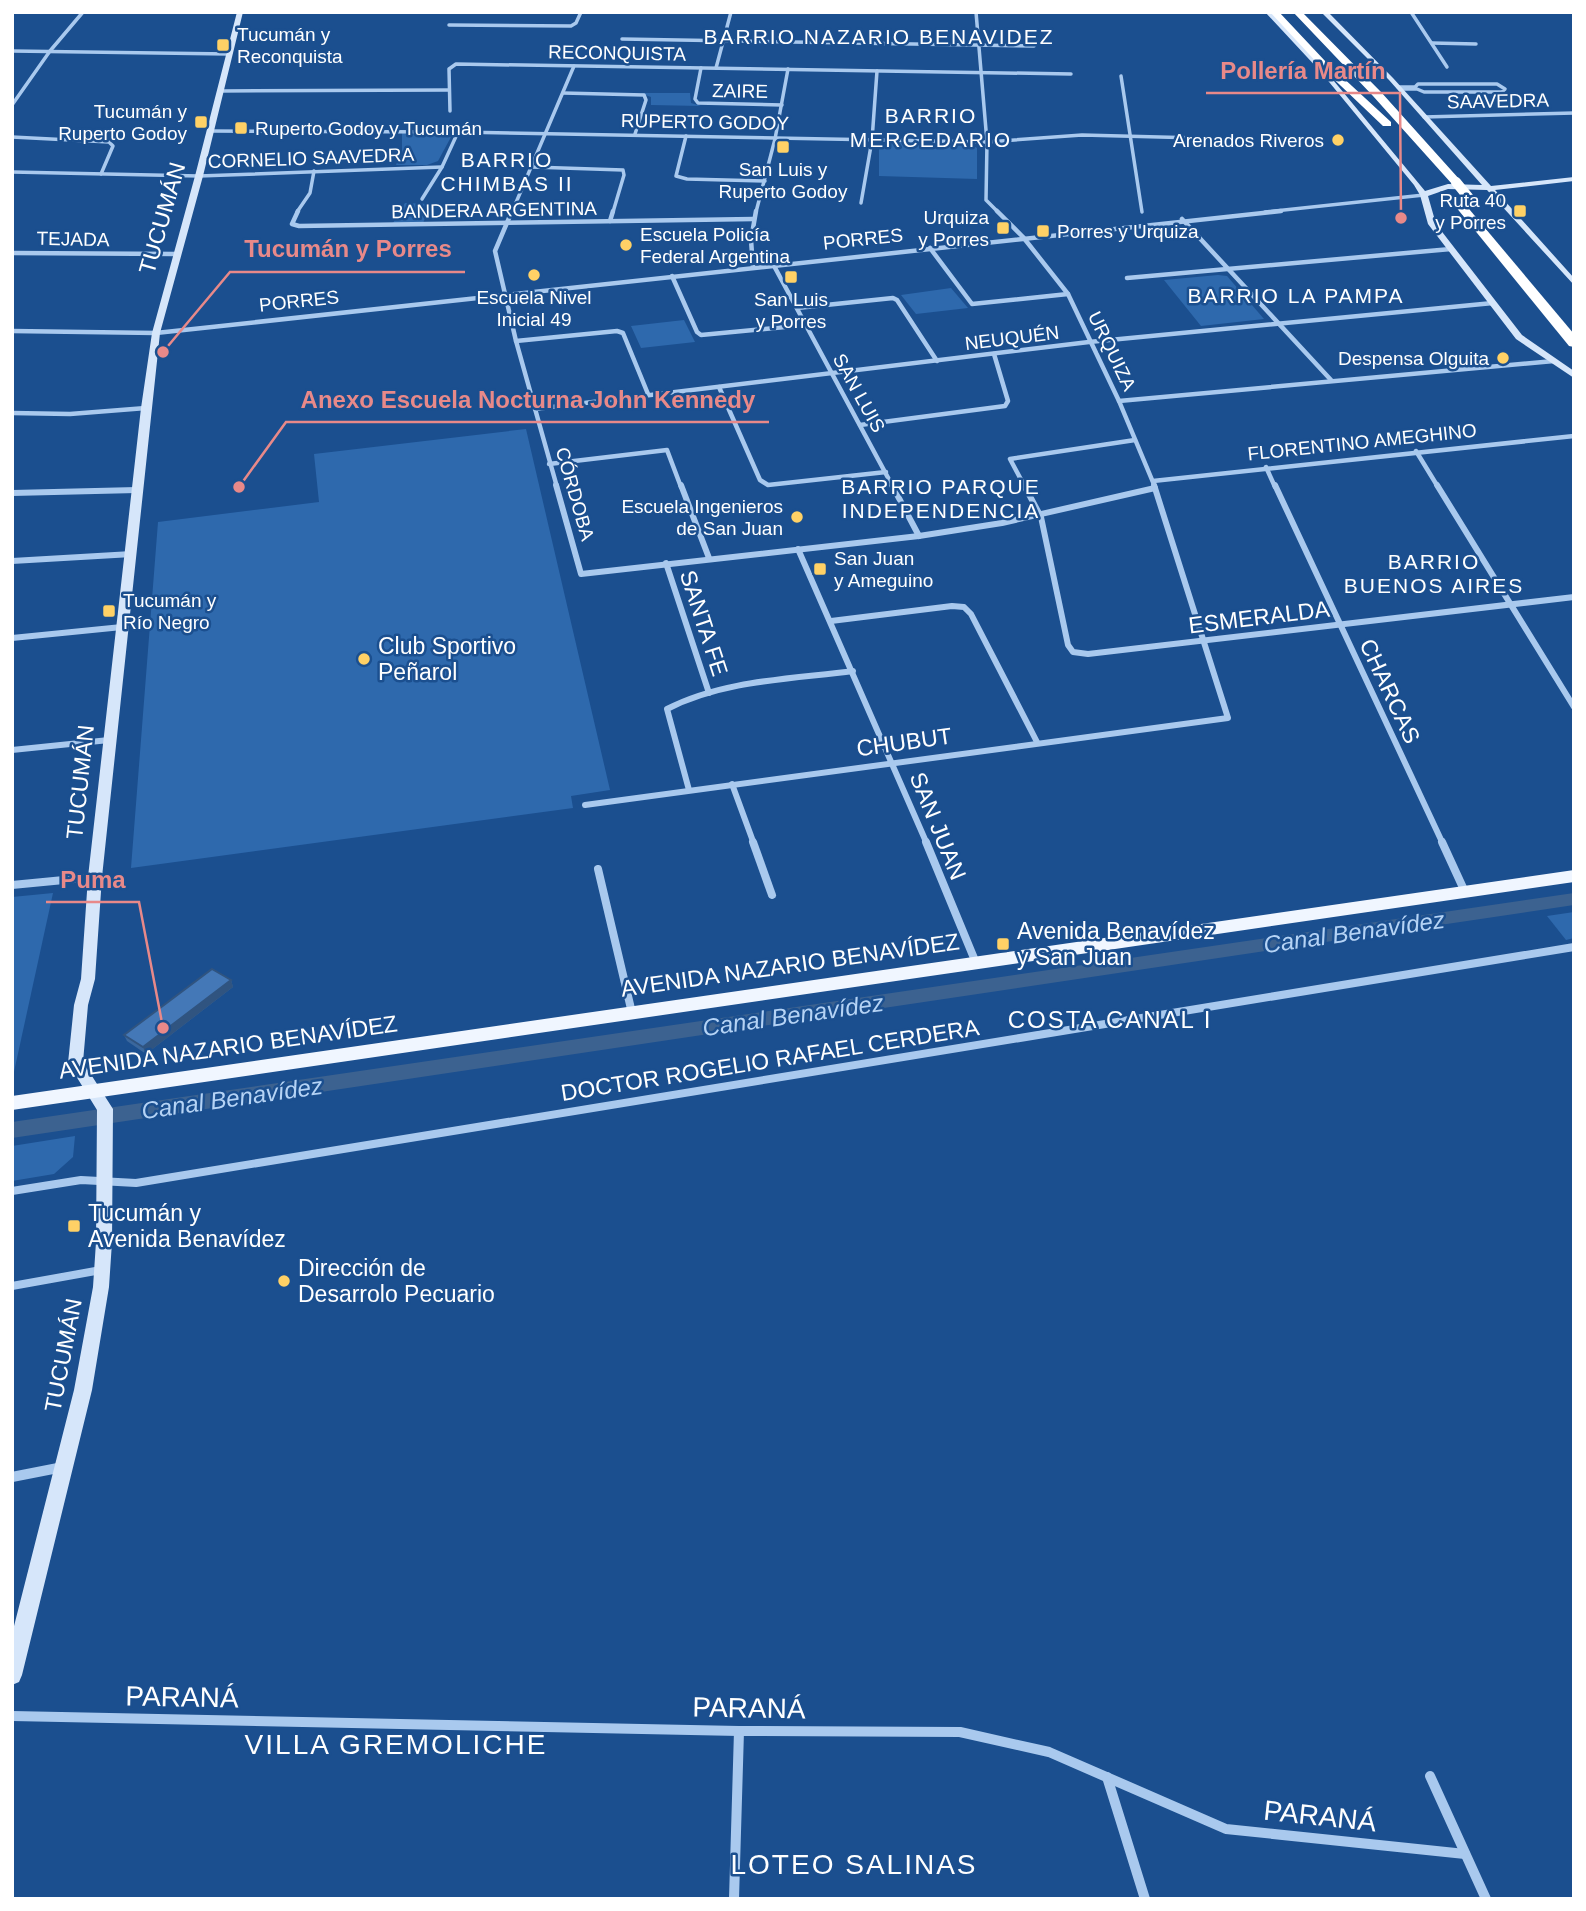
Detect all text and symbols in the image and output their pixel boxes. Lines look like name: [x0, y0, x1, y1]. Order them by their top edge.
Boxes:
place label: Tucumán y Reconquista: [237, 24, 343, 67]
district label: BARRIO NAZARIO BENAVIDEZ: [704, 25, 1055, 48]
marker: Tucumán y Reconquista: [215, 37, 231, 53]
street label: RECONQUISTA: [548, 41, 686, 65]
callout: Pollería Martín: [1206, 48, 1400, 93]
text: Pollería Martín: [1220, 57, 1386, 84]
street label: ZAIRE: [712, 80, 768, 102]
street label: SAAVEDRA: [1447, 90, 1550, 112]
place label: Tucumán y Ruperto Godoy: [58, 101, 187, 144]
district label: BARRIO MERCEDARIO: [850, 104, 1012, 151]
street label: RUPERTO GODOY: [621, 110, 790, 134]
marker: Tucumán y Ruperto Godoy: [193, 114, 209, 130]
place label: Ruperto Godoy y Tucumán: [255, 118, 482, 139]
marker: Ruperto Godoy y Tucumán: [233, 120, 249, 136]
place label: Arenados Riveros: [1173, 130, 1324, 151]
marker: Arenados Riveros: [1330, 132, 1346, 148]
marker: San Luis y Ruperto Godoy: [775, 139, 791, 155]
street label: CORNELIO SAAVEDRA: [207, 144, 415, 172]
district label: BARRIO CHIMBAS II: [440, 148, 574, 195]
street label: TUCUMÁN: [134, 159, 190, 277]
place label: San Luis y Ruperto Godoy: [719, 159, 848, 202]
place label: Ruta 40 y Porres: [1435, 190, 1506, 233]
street label: BANDERA ARGENTINA: [391, 198, 597, 222]
marker: Ruta 40 y Porres: [1512, 203, 1528, 219]
place label: Urquiza y Porres: [918, 207, 989, 250]
marker: Urquiza y Porres: [995, 220, 1011, 236]
place label: Porres y Urquiza: [1057, 221, 1199, 242]
marker: Porres y Urquiza: [1035, 223, 1051, 239]
place label: Escuela Policía Federal Argentina: [640, 224, 790, 267]
street label: PORRES: [822, 224, 904, 254]
callout: Tucumán y Porres: [230, 227, 465, 272]
street label: TEJADA: [36, 228, 110, 250]
text: Tucumán y Porres: [244, 235, 452, 262]
marker: Escuela Policía Federal Argentina: [618, 237, 634, 253]
marker: Escuela Nivel Inicial 49: [526, 267, 542, 283]
marker: San Luis y Porres: [783, 269, 799, 285]
district label: BARRIO LA PAMPA: [1187, 284, 1405, 307]
street label: PORRES: [258, 286, 340, 316]
place label: Escuela Nivel Inicial 49: [476, 287, 592, 330]
place label: San Luis y Porres: [754, 289, 828, 332]
street label: URQUIZA: [1084, 308, 1140, 394]
street label: NEUQUÉN: [964, 322, 1060, 354]
place label: Despensa Olguita: [1338, 348, 1489, 369]
street label: SAN LUIS: [829, 350, 889, 436]
marker: Despensa Olguita: [1495, 350, 1511, 366]
callout: Anexo Escuela Nocturna John Kennedy: [286, 377, 769, 422]
text: Anexo Escuela Nocturna John Kennedy: [301, 386, 756, 413]
street label: FLORENTINO AMEGHINO: [1246, 420, 1478, 464]
street label: CÓRDOBA: [552, 445, 598, 543]
district label: BARRIO PARQUE INDEPENDENCIA: [841, 475, 1041, 522]
place label: Escuela Ingenieros de San Juan: [621, 496, 783, 539]
marker: Escuela Ingenieros de San Juan: [789, 509, 805, 525]
place label: San Juan y Ameguino: [834, 548, 933, 591]
district label: BARRIO BUENOS AIRES: [1344, 550, 1524, 597]
marker: San Juan y Ameguino: [812, 561, 828, 577]
street label: SANTA FE: [675, 567, 733, 679]
place label: Tucumán y Río Negro: [123, 590, 217, 633]
street label: ESMERALDA: [1187, 595, 1332, 639]
marker: Tucumán y Río Negro: [101, 603, 117, 619]
place label: Club Sportivo Peñarol: [378, 633, 516, 685]
street label: CHARCAS: [1354, 635, 1426, 747]
marker: Club Sportivo Peñarol: [356, 651, 372, 667]
street label: CHUBUT: [855, 722, 953, 762]
street label: TUCUMÁN: [61, 723, 99, 841]
street label: SAN JUAN: [905, 768, 971, 884]
callout: Puma: [46, 857, 139, 902]
text: Puma: [60, 866, 126, 893]
water label: Canal Benavídez: [1262, 906, 1446, 958]
place label: Avenida Benavídez y San Juan: [1017, 918, 1215, 970]
street label: AVENIDA NAZARIO BENAVÍDEZ: [619, 928, 961, 1002]
marker: Avenida Benavídez y San Juan: [995, 936, 1011, 952]
water label: Canal Benavídez: [701, 989, 885, 1041]
district label: COSTA CANAL I: [1008, 1006, 1212, 1033]
street label: AVENIDA NAZARIO BENAVÍDEZ: [57, 1010, 399, 1084]
street label: DOCTOR ROGELIO RAFAEL CERDERA: [559, 1014, 982, 1106]
water label: Canal Benavídez: [140, 1072, 324, 1124]
place label: Tucumán y Avenida Benavídez: [88, 1200, 286, 1252]
marker: Tucumán y Avenida Benavídez: [66, 1218, 82, 1234]
place label: Dirección de Desarrolo Pecuario: [298, 1255, 495, 1307]
marker: Dirección de Desarrolo Pecuario: [276, 1273, 292, 1289]
street label: TUCUMÁN: [39, 1296, 87, 1414]
street label: PARANÁ: [125, 1681, 239, 1713]
street label: PARANÁ: [692, 1692, 806, 1724]
district label: VILLA GREMOLICHE: [245, 1729, 547, 1760]
street label: PARANÁ: [1262, 1795, 1378, 1837]
district label: LOTEO SALINAS: [731, 1849, 977, 1880]

